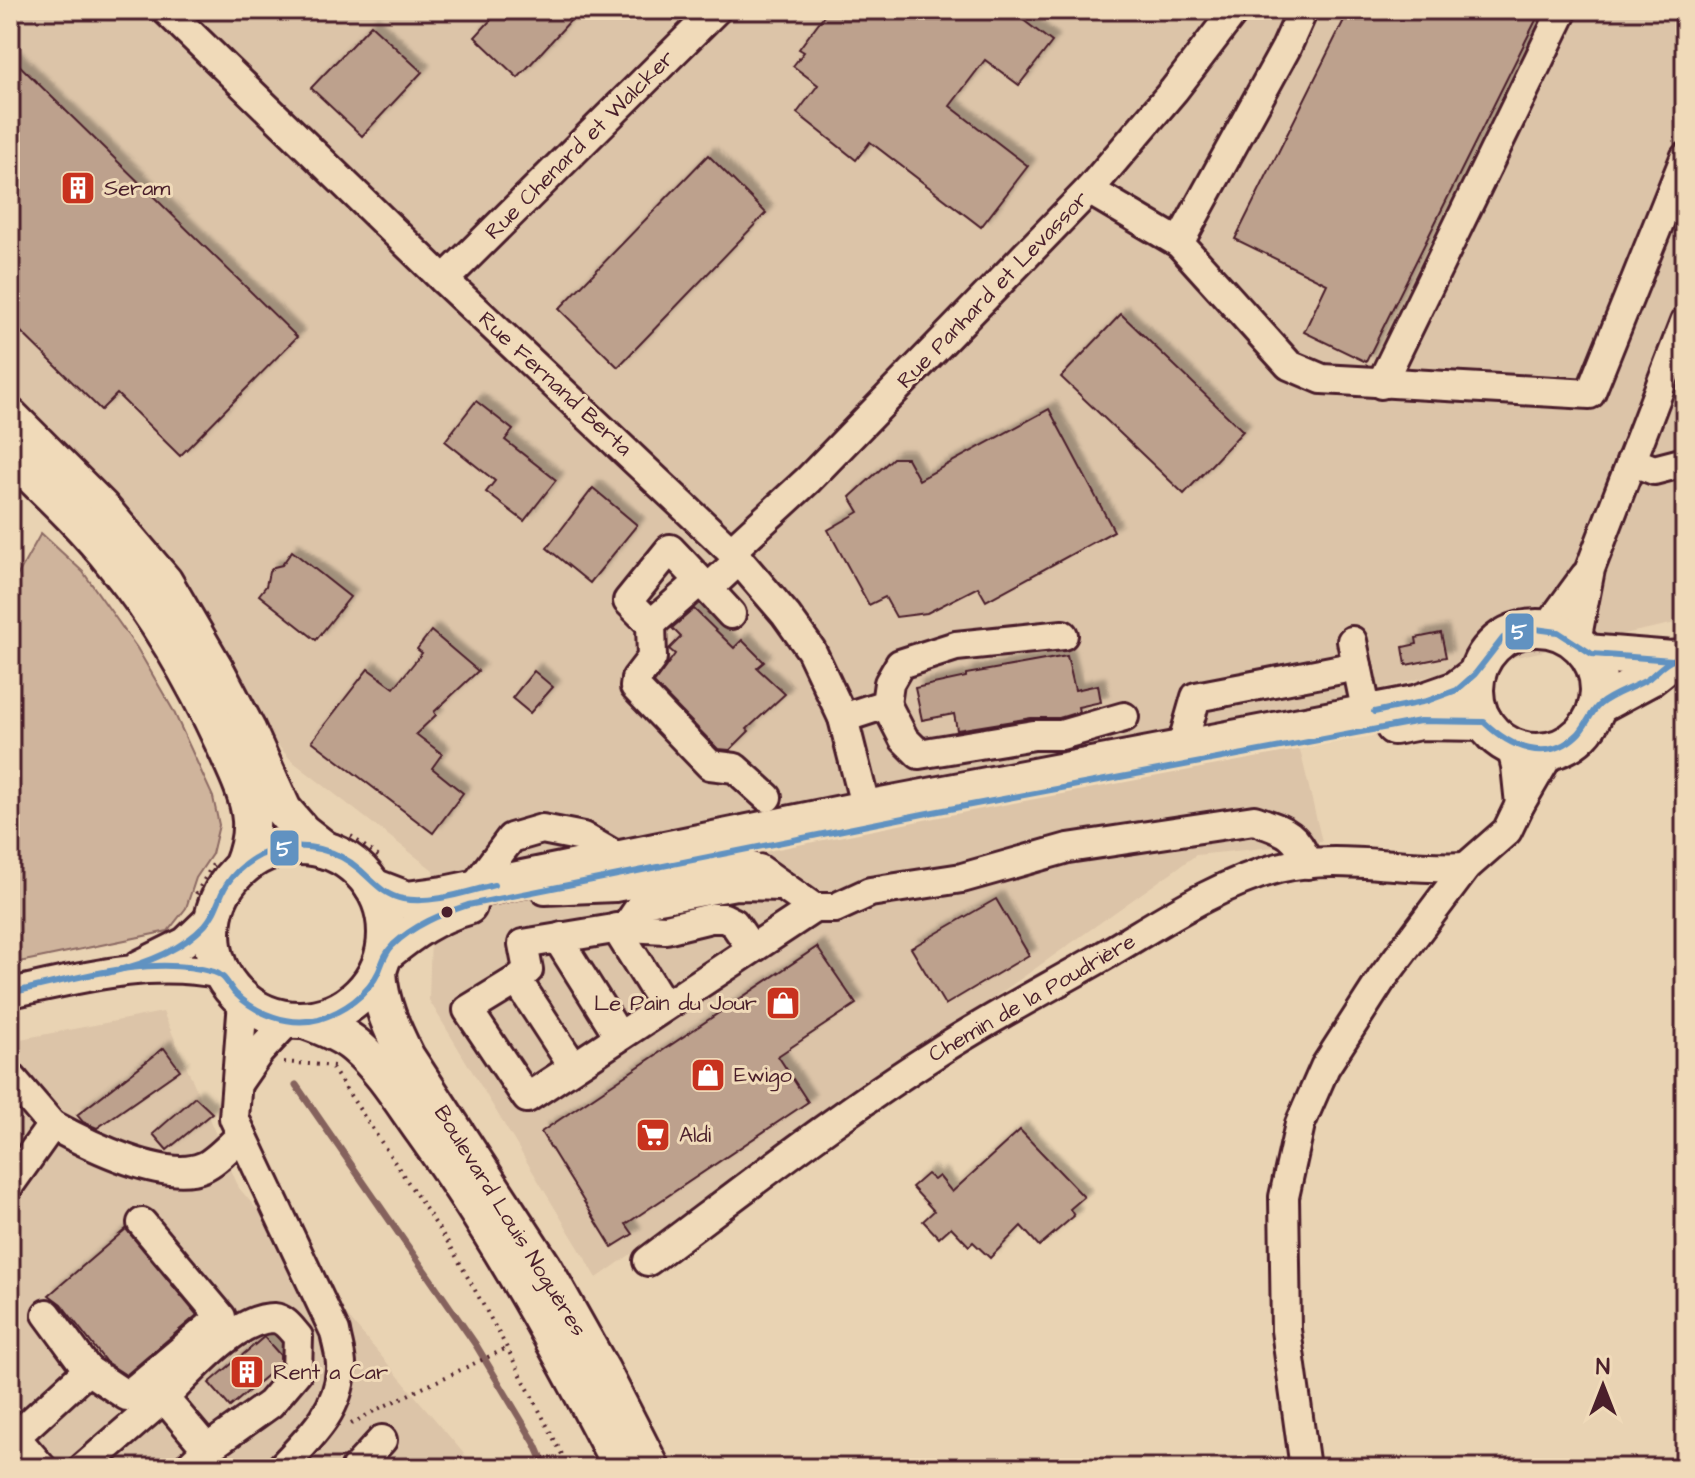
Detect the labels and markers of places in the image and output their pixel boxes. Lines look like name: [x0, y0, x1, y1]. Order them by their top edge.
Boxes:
building icon: Seram: [59, 169, 97, 207]
place label: Seram: [104, 173, 171, 204]
unlabelled marker: [439, 904, 455, 920]
shop icon: Le Pain du Jour: [764, 984, 802, 1022]
place label: Le Pain du Jour: [594, 988, 757, 1019]
shop icon: Ewigo: [689, 1056, 727, 1094]
place label: Ewigo: [734, 1060, 792, 1092]
supermarket icon: Aldi: [634, 1116, 672, 1154]
place label: Aldi: [679, 1120, 711, 1151]
building icon: Rent a Car: [228, 1353, 266, 1391]
place label: Rent a Car: [273, 1357, 388, 1388]

